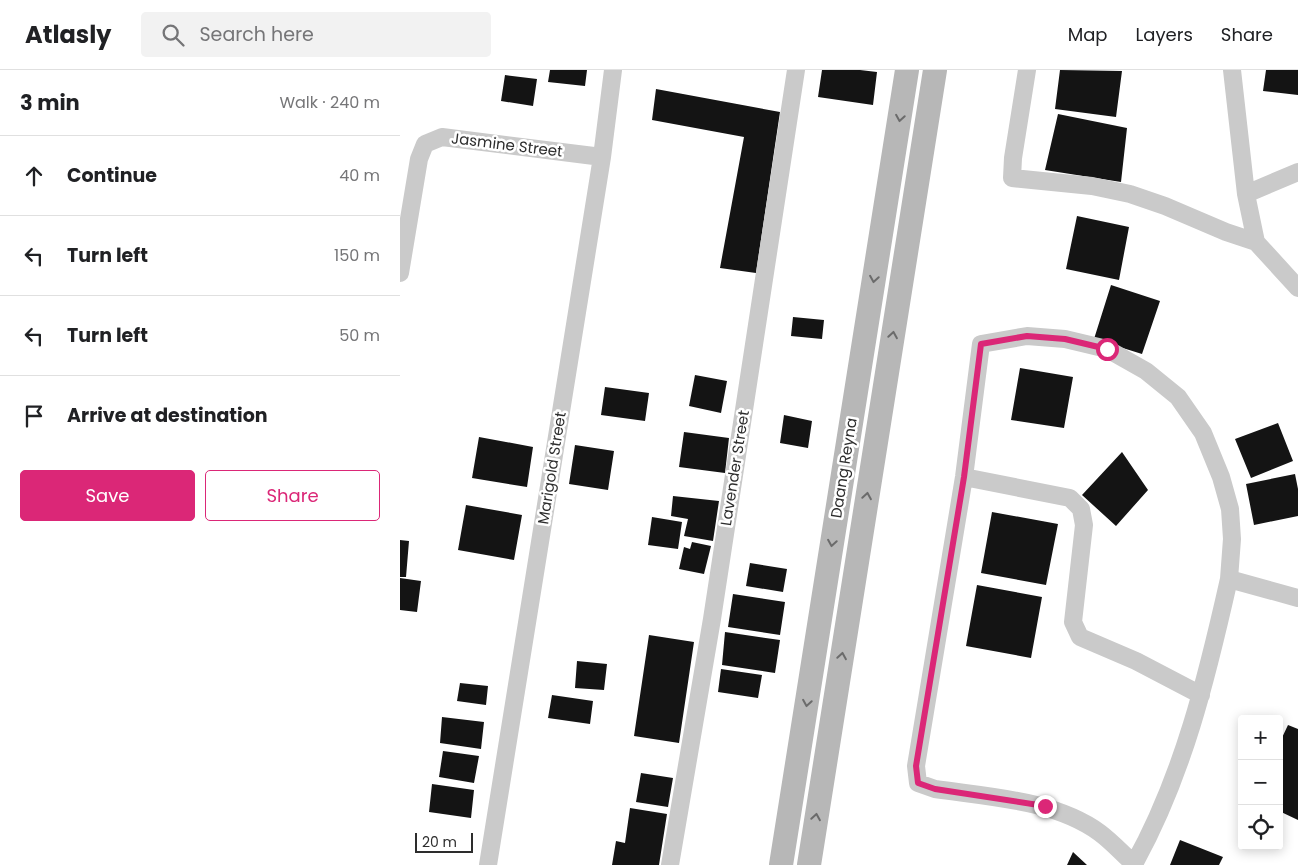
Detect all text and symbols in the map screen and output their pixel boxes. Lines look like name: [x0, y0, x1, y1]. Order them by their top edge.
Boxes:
search box: [141, 12, 491, 57]
text: Atlasly: [25, 18, 111, 51]
icon: search: [159, 21, 187, 49]
text: Search here: [199, 21, 314, 48]
text: Map: [1068, 22, 1108, 47]
text: Layers: [1136, 22, 1193, 47]
text: Share: [1221, 22, 1273, 47]
text: 3 min: [20, 88, 80, 117]
text: Walk · 240 m: [279, 91, 380, 114]
one-way arrow: [895, 114, 905, 123]
street label: Jasmine Street: [450, 127, 564, 162]
icon: ahead: [20, 162, 48, 190]
text: Continue: [67, 162, 157, 189]
text: 40 m: [339, 164, 380, 187]
icon: left: [20, 242, 48, 270]
text: Turn left: [67, 242, 148, 269]
text: 150 m: [334, 244, 380, 267]
one-way arrow: [869, 275, 880, 283]
icon: left: [20, 322, 48, 350]
text: Turn left: [67, 322, 148, 349]
text: 50 m: [339, 324, 380, 347]
one-way arrow: [887, 331, 897, 340]
route start: [1096, 338, 1119, 361]
icon: arrive: [20, 402, 48, 430]
text: Arrive at destination: [67, 402, 268, 429]
street label: Lavender Street: [715, 409, 754, 527]
street label: Marigold Street: [532, 410, 571, 526]
street label: Daang Reyna: [825, 416, 862, 520]
button: Save: [20, 470, 195, 521]
button: Share: [205, 470, 380, 521]
one-way arrow: [862, 492, 872, 500]
one-way arrow: [828, 538, 838, 547]
one-way arrow: [836, 652, 846, 661]
one-way arrow: [802, 699, 812, 708]
map controls: [1238, 715, 1283, 850]
button: +: [1238, 715, 1283, 760]
button: −: [1238, 760, 1283, 805]
route end: [1034, 795, 1057, 818]
button: locate: [1238, 805, 1283, 850]
one-way arrow: [811, 812, 821, 821]
scale bar: [415, 830, 472, 853]
text: 20 m: [422, 832, 457, 852]

